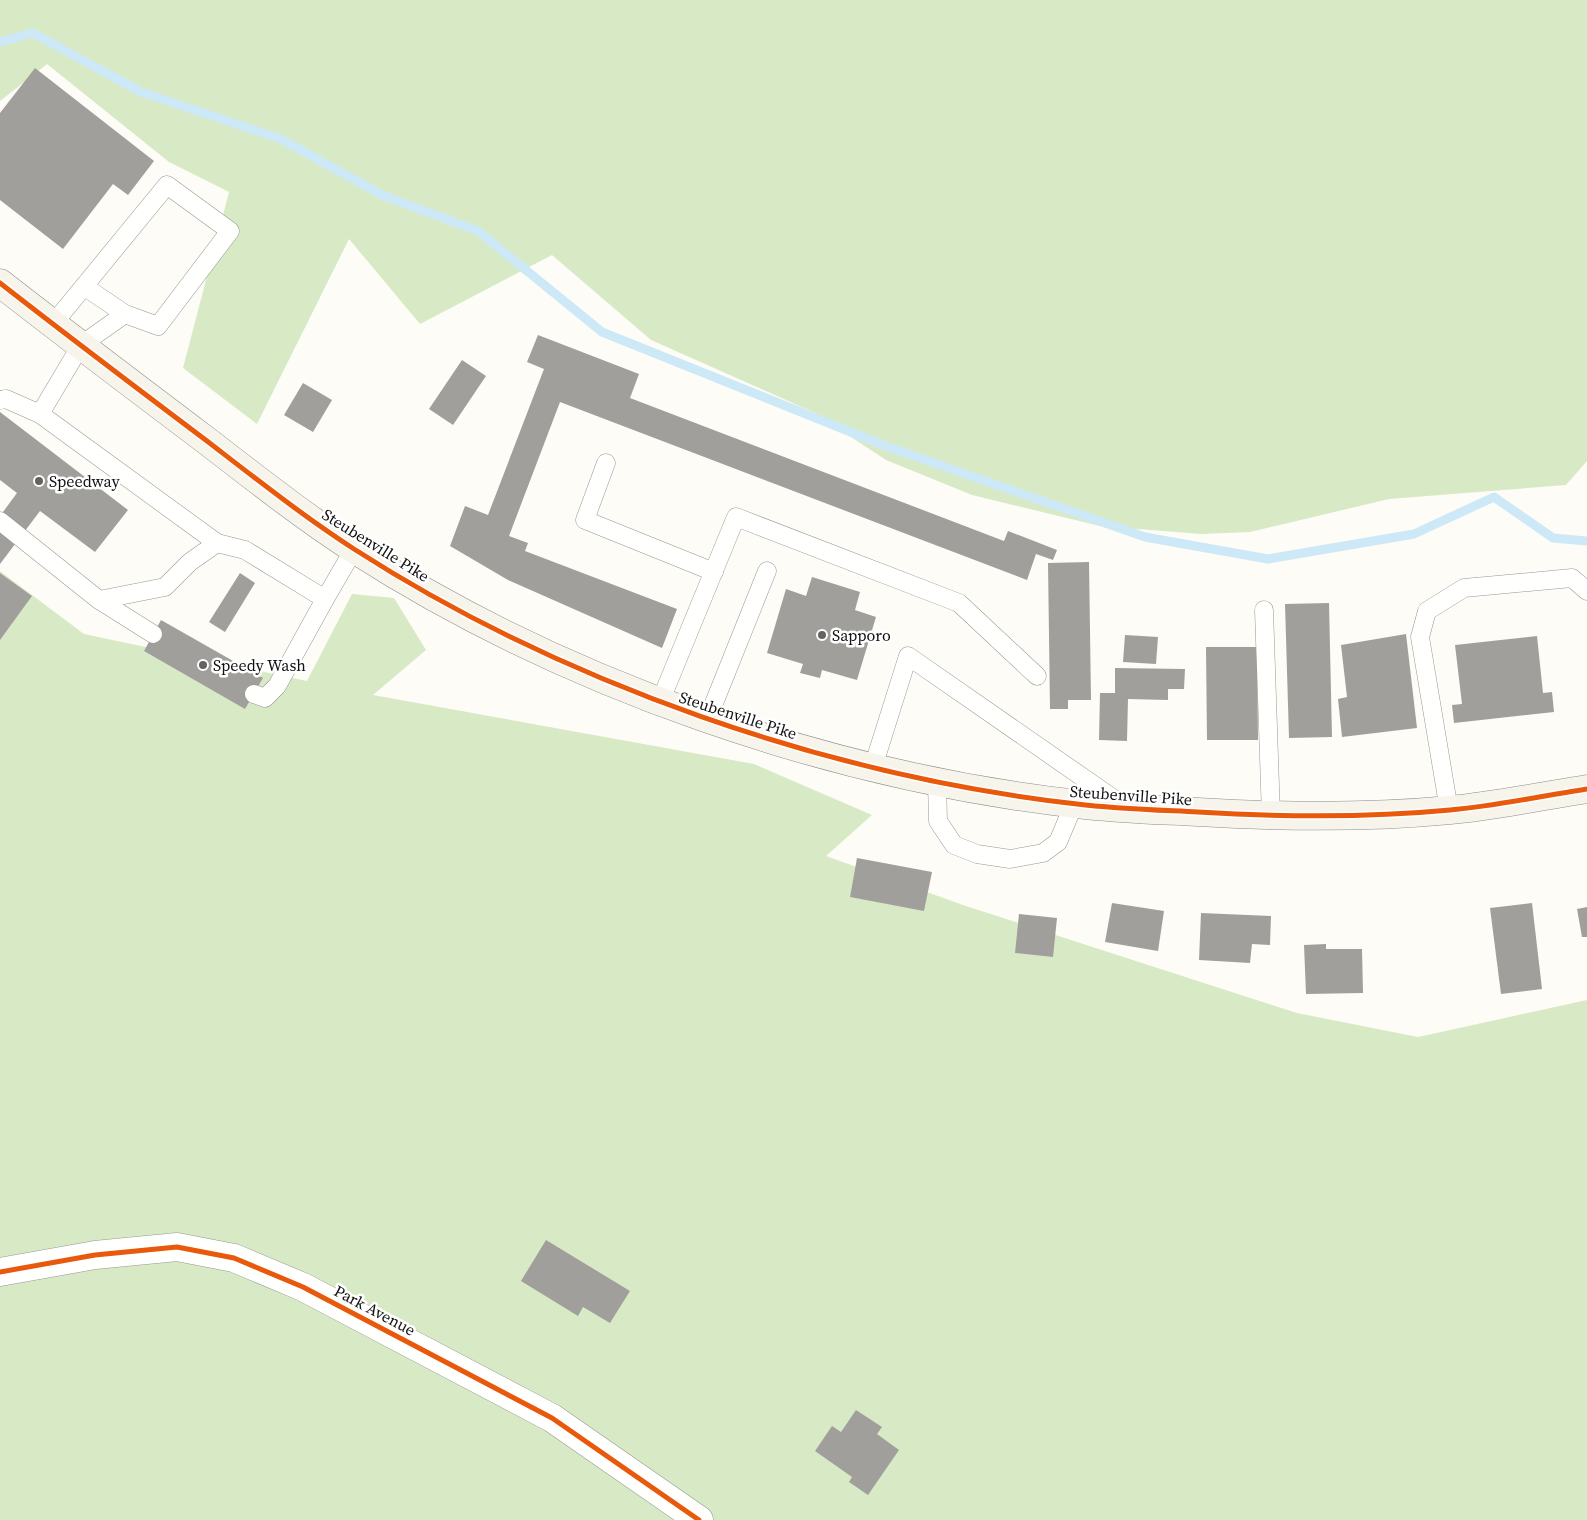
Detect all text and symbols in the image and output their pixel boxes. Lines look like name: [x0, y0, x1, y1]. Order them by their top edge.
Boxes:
place label: Speedway: [49, 470, 121, 492]
marker: Speedway: [33, 475, 45, 487]
street label: Steubenville Pike: [318, 503, 434, 587]
place label: Sapporo: [832, 624, 891, 646]
marker: Sapporo: [816, 629, 828, 641]
place label: Speedy Wash: [213, 654, 306, 676]
marker: Speedy Wash: [197, 659, 209, 671]
street label: Steubenville Pike: [676, 686, 800, 744]
street label: Steubenville Pike: [1069, 780, 1193, 810]
street label: Park Avenue: [331, 1279, 419, 1341]

